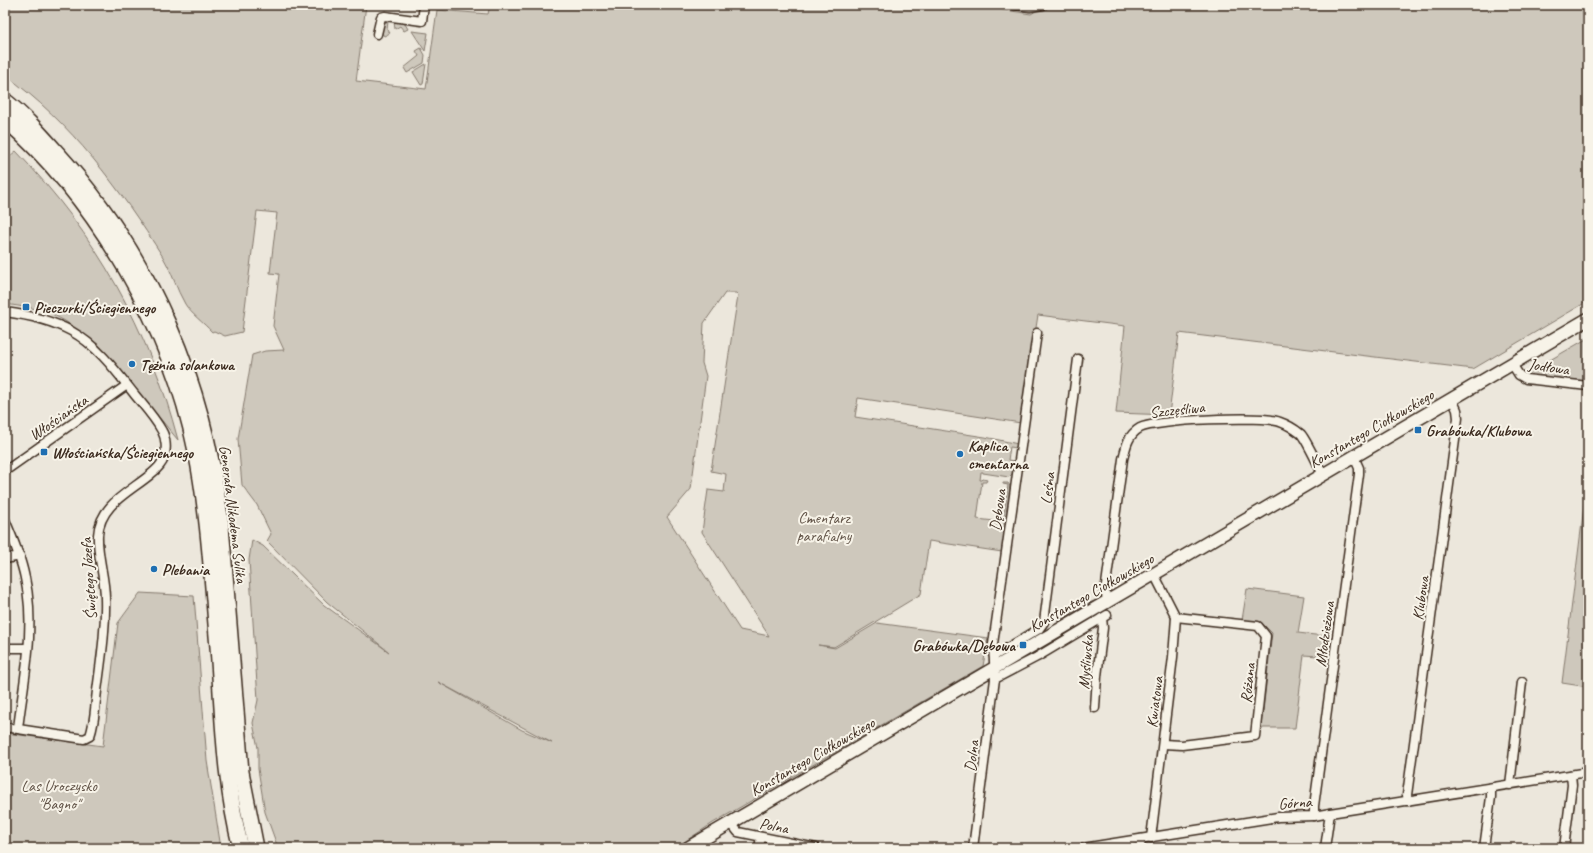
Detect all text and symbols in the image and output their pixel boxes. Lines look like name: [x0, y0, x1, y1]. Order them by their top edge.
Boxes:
place label: Pieczurki/Ściegiennego: [34, 298, 156, 318]
marker: Pieczurki/Ściegiennego: [21, 302, 31, 312]
street label: Jodłowa: [1526, 354, 1572, 380]
place label: Tężnia solankowa: [140, 355, 235, 375]
marker: Tężnia solankowa: [127, 359, 137, 369]
street label: Konstantego Ciołkowskiego: [1306, 384, 1439, 473]
street label: Włościańska: [25, 390, 92, 445]
street label: Szczęśliwa: [1149, 397, 1207, 423]
place label: Grabówka/Klubowa: [1426, 421, 1532, 441]
marker: Grabówka/Klubowa: [1413, 425, 1423, 435]
place label: Kaplica cmentarna: [968, 436, 1029, 474]
place label: Włościańska/Ściegiennego: [52, 443, 194, 463]
street label: Generała Nikodema Sulika: [215, 444, 252, 586]
marker: Włościańska/Ściegiennego: [39, 447, 49, 457]
marker: Kaplica cmentarna: [955, 449, 965, 459]
street label: Leśna: [1036, 470, 1060, 505]
street label: Dębowa: [985, 487, 1011, 532]
park label: Cmentarz parafialny: [797, 508, 853, 546]
street label: Świętego Józefa: [76, 536, 102, 621]
street label: Konstantego Ciołkowskiego: [1026, 548, 1159, 637]
place label: Plebania: [162, 560, 211, 580]
marker: Plebania: [149, 564, 159, 574]
street label: Klubowa: [1408, 573, 1434, 621]
street label: Młodzieżowa: [1311, 599, 1340, 668]
street label: Myśliwska: [1074, 633, 1098, 690]
place label: Grabówka/Dębowa: [913, 636, 1016, 656]
marker: Grabówka/Dębowa: [1018, 640, 1028, 650]
street label: Różana: [1236, 661, 1260, 704]
street label: Kwiatowa: [1142, 674, 1168, 729]
street label: Konstantego Ciołkowskiego: [747, 712, 880, 801]
street label: Dolna: [960, 738, 984, 773]
park label: Las Uroczysko "Bagno": [21, 776, 98, 814]
street label: Górna: [1278, 792, 1313, 814]
street label: Polna: [758, 813, 791, 839]

